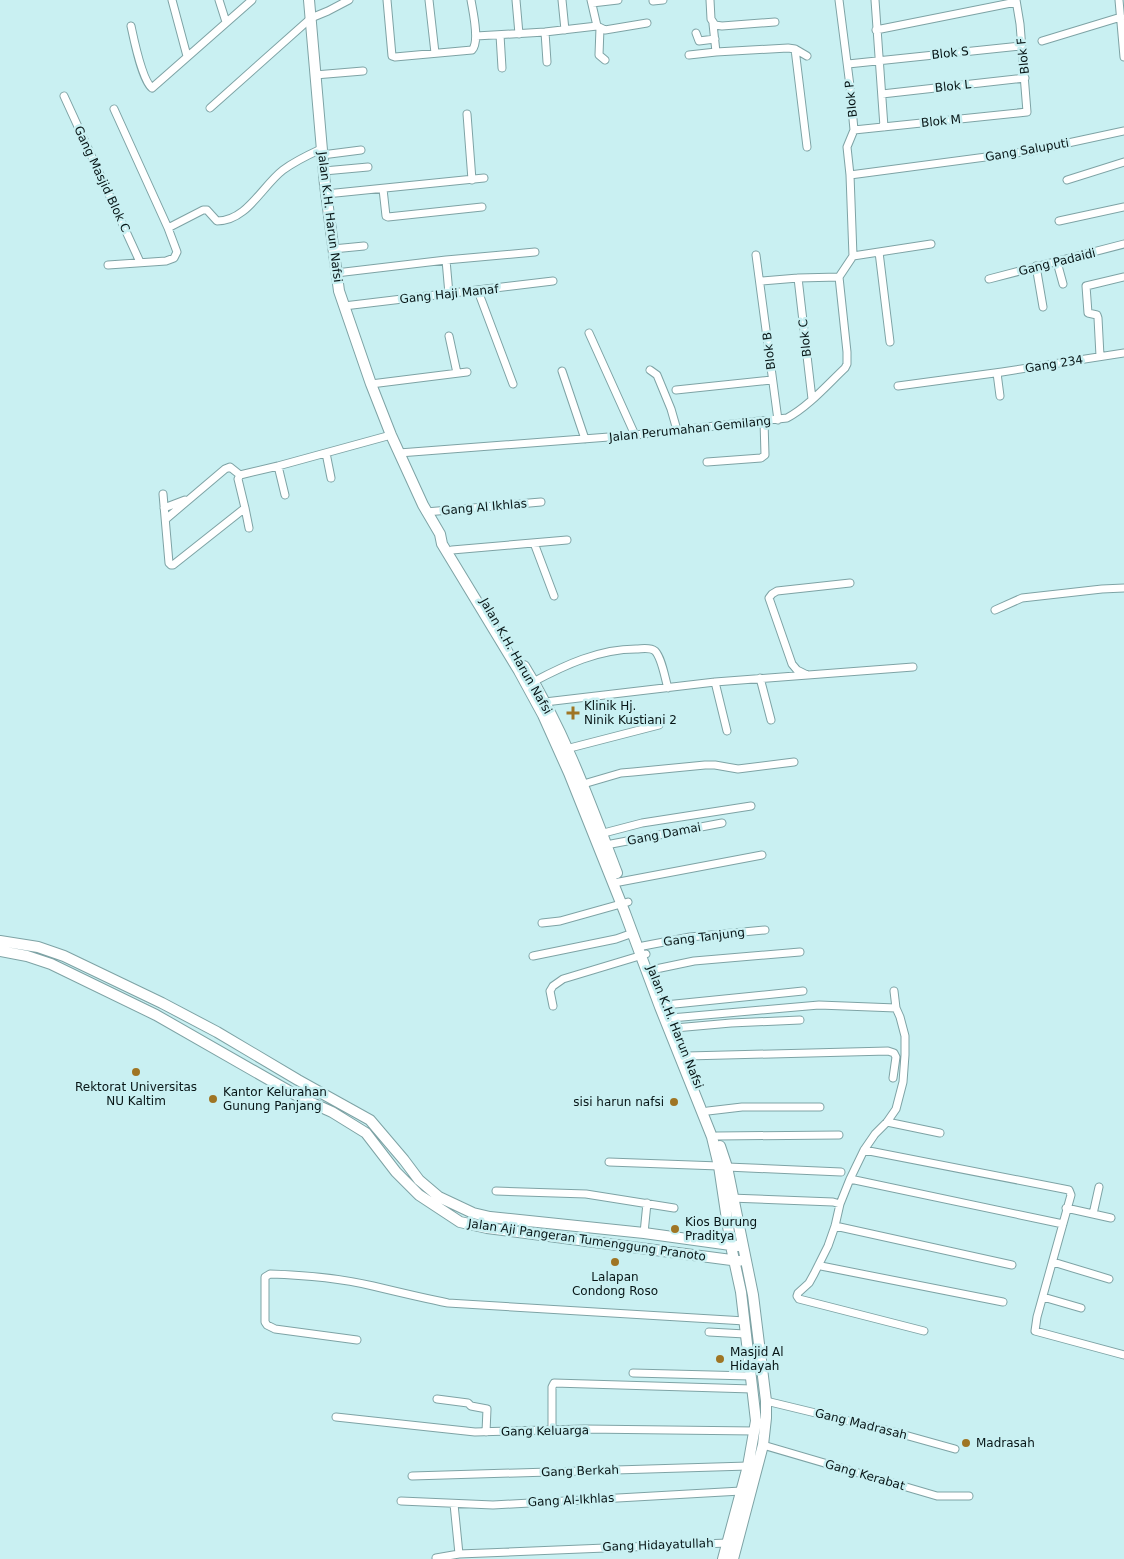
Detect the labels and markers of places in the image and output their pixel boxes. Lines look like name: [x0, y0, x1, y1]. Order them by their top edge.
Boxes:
place label: Klinik Hj. Ninik Kustiani 2: [584, 699, 677, 727]
marker: Klinik Hj. Ninik Kustiani 2: [566, 706, 580, 720]
marker: Rektorat Universitas NU Kaltim: [130, 1066, 142, 1078]
place label: Rektorat Universitas NU Kaltim: [75, 1080, 197, 1108]
place label: Kantor Kelurahan Gunung Panjang: [223, 1085, 327, 1113]
marker: Kantor Kelurahan Gunung Panjang: [207, 1093, 219, 1105]
place label: sisi harun nafsi: [573, 1095, 664, 1109]
marker: sisi harun nafsi: [668, 1096, 680, 1108]
place label: Kios Burung Praditya: [685, 1215, 757, 1243]
marker: Kios Burung Praditya: [669, 1223, 681, 1235]
marker: Lalapan Condong Roso: [609, 1256, 621, 1268]
place label: Lalapan Condong Roso: [572, 1270, 658, 1298]
place label: Masjid Al Hidayah: [730, 1345, 784, 1373]
marker: Masjid Al Hidayah: [714, 1353, 726, 1365]
place label: Madrasah: [976, 1436, 1035, 1450]
marker: Madrasah: [960, 1437, 972, 1449]

